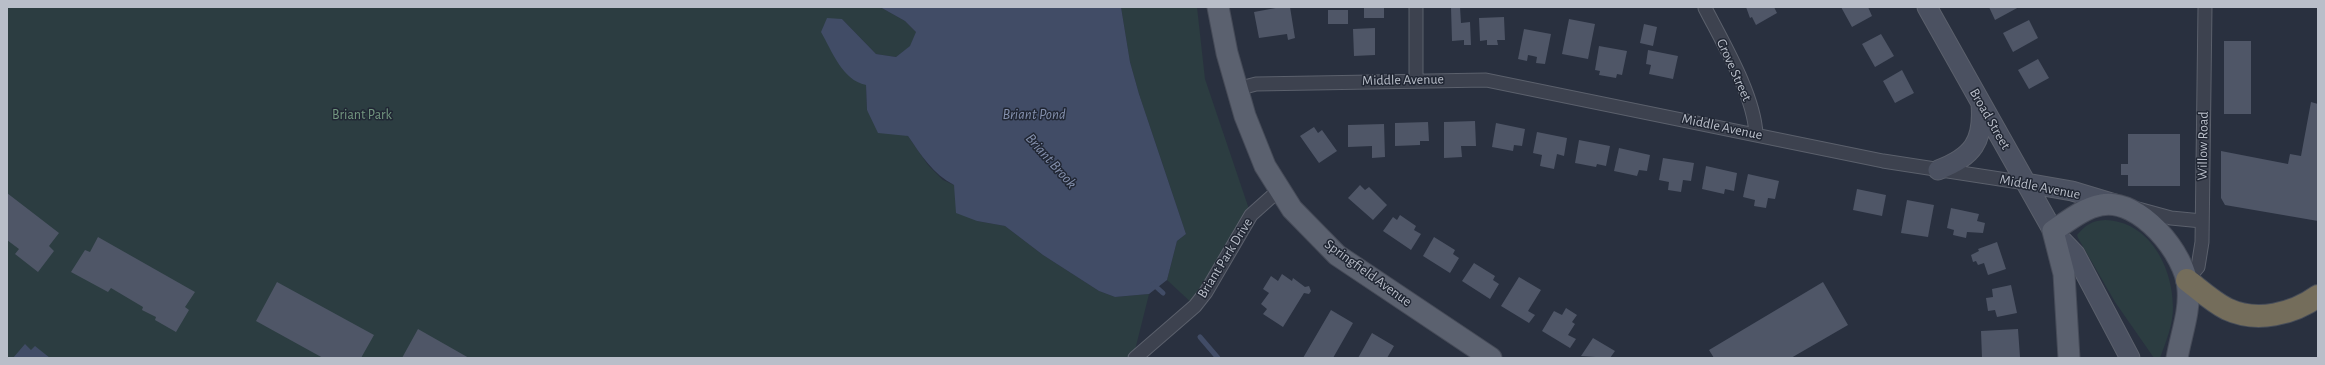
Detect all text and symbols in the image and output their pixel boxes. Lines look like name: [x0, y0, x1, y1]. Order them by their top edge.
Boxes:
street label: Grove Street: [1713, 36, 1755, 104]
street label: Middle Avenue: [1362, 71, 1444, 89]
street label: Broad Street: [1966, 85, 2014, 153]
water label: Briant Pond: [1002, 105, 1066, 123]
park label: Briant Park: [332, 107, 392, 123]
street label: Middle Avenue: [1680, 110, 1764, 144]
street label: Willow Road: [2194, 111, 2212, 181]
water label: Briant Brook: [1022, 130, 1080, 192]
street label: Middle Avenue: [1998, 171, 2082, 203]
street label: Briant Park Drive: [1194, 215, 1256, 301]
street label: Springfield Avenue: [1321, 236, 1415, 310]

